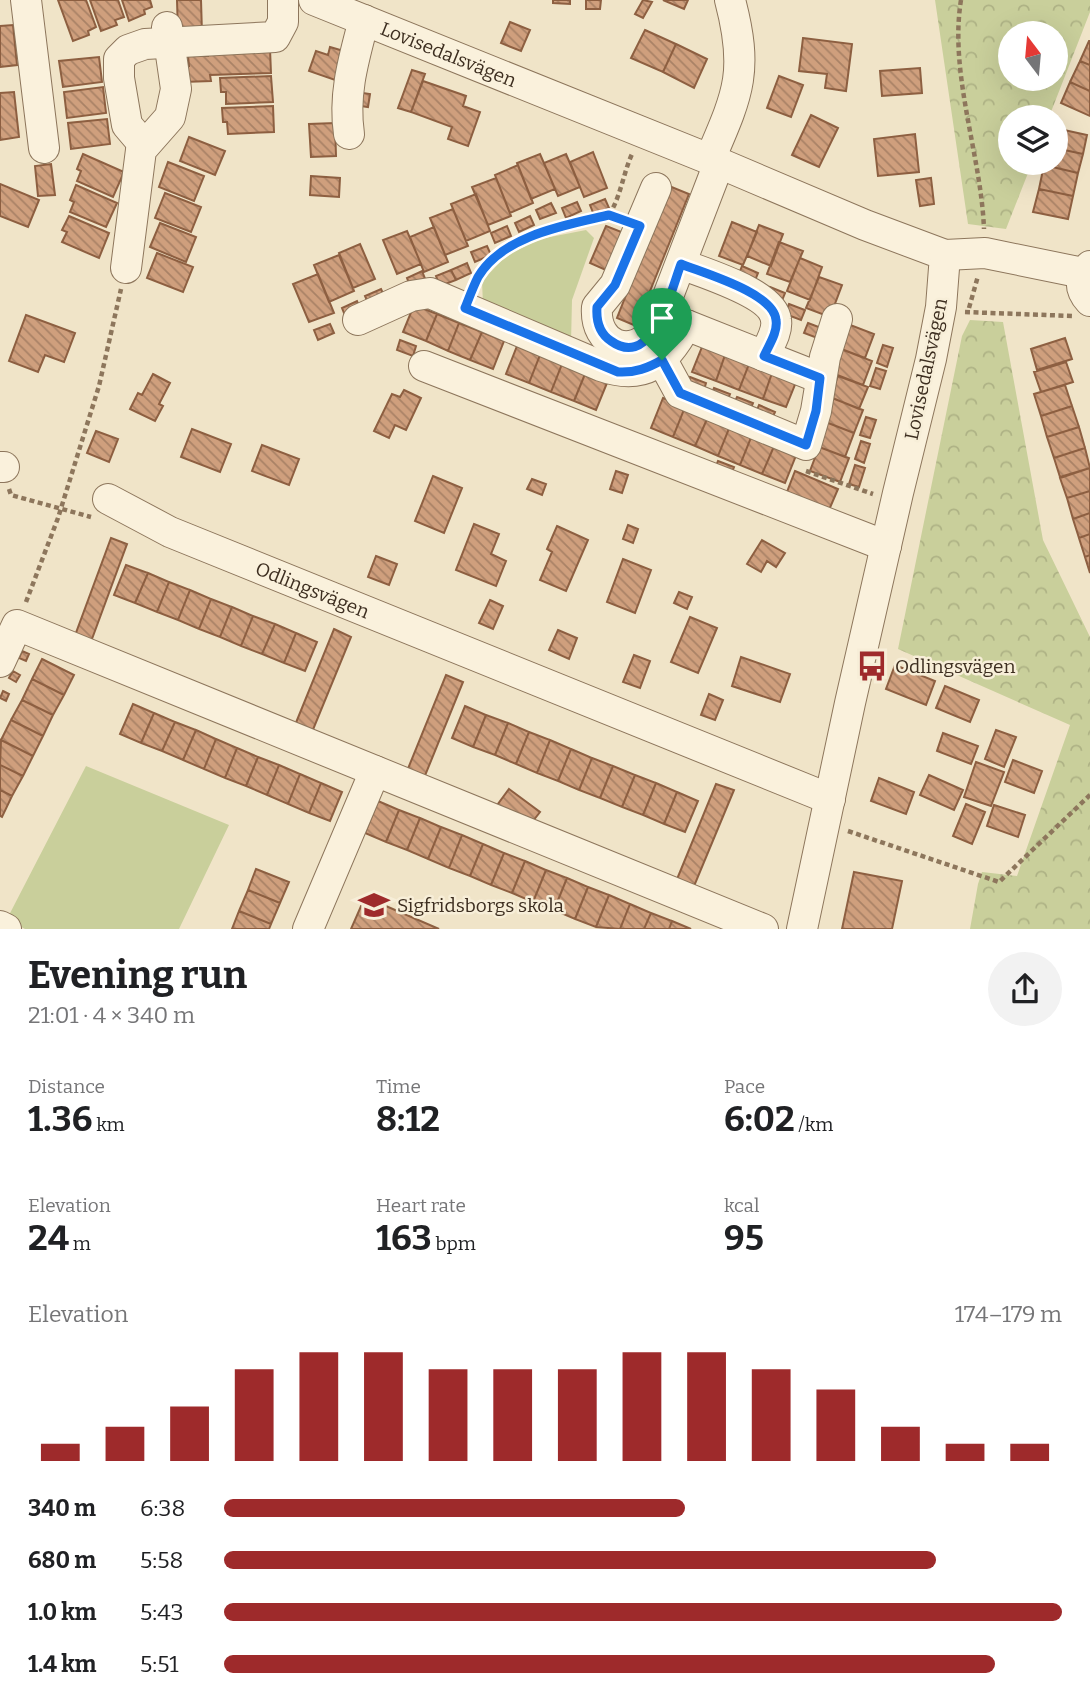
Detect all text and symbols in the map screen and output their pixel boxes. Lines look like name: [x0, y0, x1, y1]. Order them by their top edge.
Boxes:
street label: Lovisedalsvägen: [377, 17, 520, 92]
north arrow: [998, 21, 1068, 91]
map controls: [998, 21, 1068, 175]
button: layers: [998, 105, 1068, 175]
pin: [632, 288, 692, 360]
street label: Lovisedalsvägen: [900, 296, 952, 442]
icon: arrive: [643, 299, 681, 337]
street label: Odlingsvägen: [252, 556, 373, 623]
bus stop icon: Odlingsvägen: [855, 649, 889, 683]
place label: Odlingsvägen: [895, 655, 1016, 678]
school or university icon: Sigfridsborgs skola: [357, 888, 391, 922]
place label: Sigfridsborgs skola: [397, 894, 564, 917]
text: Evening run: [28, 952, 247, 998]
button: share: [988, 952, 1062, 1026]
text: 21:01 · 4 × 340 m: [28, 1001, 195, 1029]
text: Distance: [28, 1075, 105, 1098]
text: Time: [376, 1075, 421, 1098]
text: Pace: [724, 1075, 765, 1098]
text: 1.36: [28, 1098, 92, 1140]
text: 8:12: [376, 1098, 440, 1140]
text: 6:02: [724, 1098, 795, 1140]
text: km: [92, 1113, 125, 1136]
text: /km: [795, 1113, 833, 1136]
text: Elevation: [28, 1194, 111, 1217]
text: Heart rate: [376, 1194, 466, 1217]
text: kcal: [724, 1194, 759, 1217]
text: 24: [28, 1217, 69, 1259]
text: 163: [376, 1217, 432, 1259]
text: 95: [724, 1217, 764, 1259]
text: m: [69, 1232, 91, 1255]
text: bpm: [432, 1232, 476, 1255]
text: Elevation: [28, 1300, 128, 1328]
text: 174–179 m: [955, 1300, 1062, 1328]
text: 340 m: [28, 1494, 96, 1522]
text: 6:38: [140, 1494, 185, 1522]
text: 680 m: [28, 1546, 96, 1574]
text: 5:58: [140, 1546, 183, 1574]
text: 1.0 km: [28, 1598, 97, 1626]
text: 5:43: [140, 1598, 184, 1626]
text: 1.4 km: [28, 1650, 96, 1678]
text: 5:51: [140, 1650, 179, 1678]

